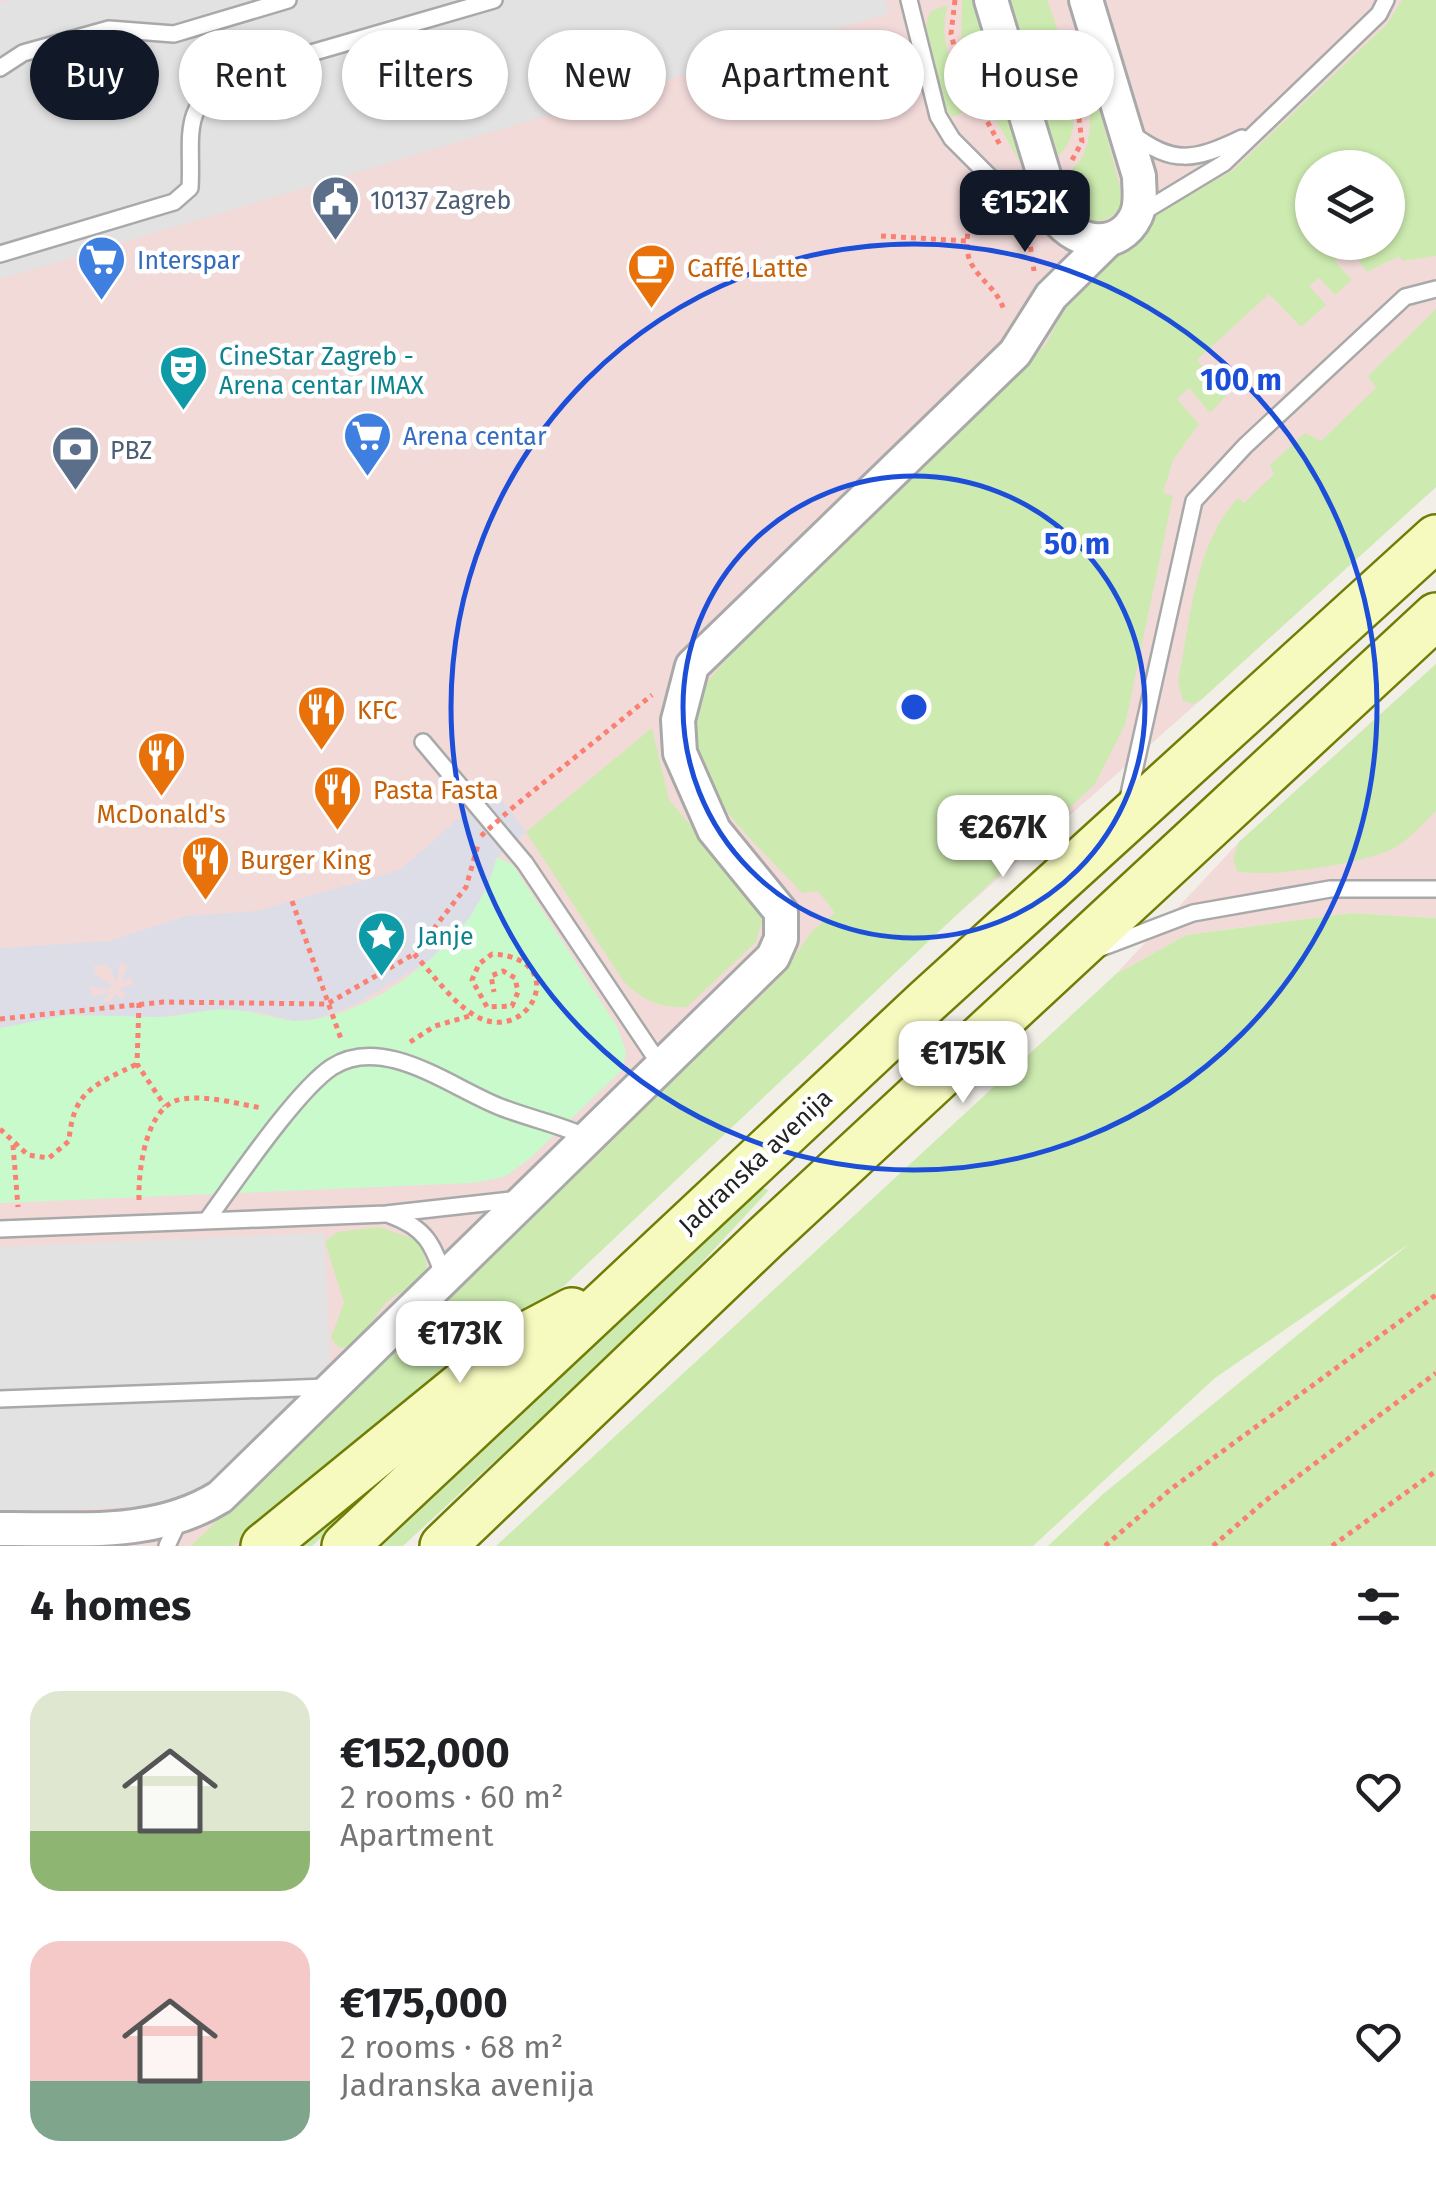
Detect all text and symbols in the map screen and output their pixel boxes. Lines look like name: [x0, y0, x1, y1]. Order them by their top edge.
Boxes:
chip: Buy: [30, 30, 159, 120]
chip: Rent: [179, 30, 322, 120]
chip: Filters: [342, 30, 508, 120]
chip: New: [528, 30, 666, 120]
chip: Apartment: [686, 30, 924, 120]
chip: House: [944, 30, 1114, 120]
map controls: [1295, 150, 1405, 260]
button: layers: [1295, 150, 1405, 260]
pin: €152K: [955, 170, 1095, 255]
public building icon: 10137 Zagreb: [309, 174, 361, 242]
text: €152K: [982, 183, 1068, 221]
place label: 10137 Zagreb: [370, 186, 511, 216]
supermarket icon: Interspar: [76, 234, 128, 302]
cafe icon: Caffé Latte: [626, 242, 678, 310]
place label: Interspar: [137, 246, 240, 276]
place label: Caffé Latte: [687, 254, 808, 284]
place label: CineStar Zagreb - Arena centar IMAX: [219, 342, 424, 401]
theatre icon: CineStar Zagreb - Arena centar IMAX: [158, 344, 210, 412]
text: 100 m: [1200, 362, 1282, 398]
supermarket icon: Arena centar: [342, 410, 394, 478]
place label: Arena centar: [403, 422, 547, 452]
bank icon: PBZ: [49, 424, 101, 492]
place label: PBZ: [110, 436, 152, 466]
text: 50 m: [1044, 526, 1110, 562]
restaurant icon: KFC: [296, 684, 348, 752]
centre of rings: [896, 689, 932, 725]
place label: KFC: [357, 696, 398, 726]
restaurant icon: McDonald's: [135, 730, 187, 798]
restaurant icon: Pasta Fasta: [312, 764, 364, 832]
place label: Pasta Fasta: [373, 776, 499, 806]
pin: €267K: [933, 795, 1073, 880]
place label: McDonald's: [96, 800, 226, 830]
text: €267K: [959, 808, 1047, 846]
restaurant icon: Burger King: [179, 834, 231, 902]
place label: Burger King: [240, 846, 371, 876]
place icon: Janje: [356, 910, 408, 978]
place label: Janje: [417, 922, 474, 952]
pin: €175K: [893, 1021, 1033, 1106]
text: €175K: [921, 1034, 1005, 1072]
street label: Jadranska avenija: [673, 1083, 839, 1241]
pin: €173K: [390, 1301, 530, 1386]
text: €173K: [418, 1314, 502, 1352]
icon: filters: [1351, 1579, 1406, 1634]
text: 4 homes: [30, 1581, 191, 1631]
text: €152,000: [340, 1728, 510, 1778]
icon: home: [110, 1731, 230, 1851]
icon: heart: [1351, 1764, 1406, 1819]
text: 2 rooms · 60 m²: [340, 1778, 564, 1816]
text: Apartment: [340, 1816, 494, 1854]
text: €175,000: [340, 1978, 508, 2028]
icon: home: [110, 1981, 230, 2101]
icon: heart: [1351, 2014, 1406, 2069]
text: 2 rooms · 68 m²: [340, 2028, 563, 2066]
text: Jadranska avenija: [340, 2066, 595, 2104]

